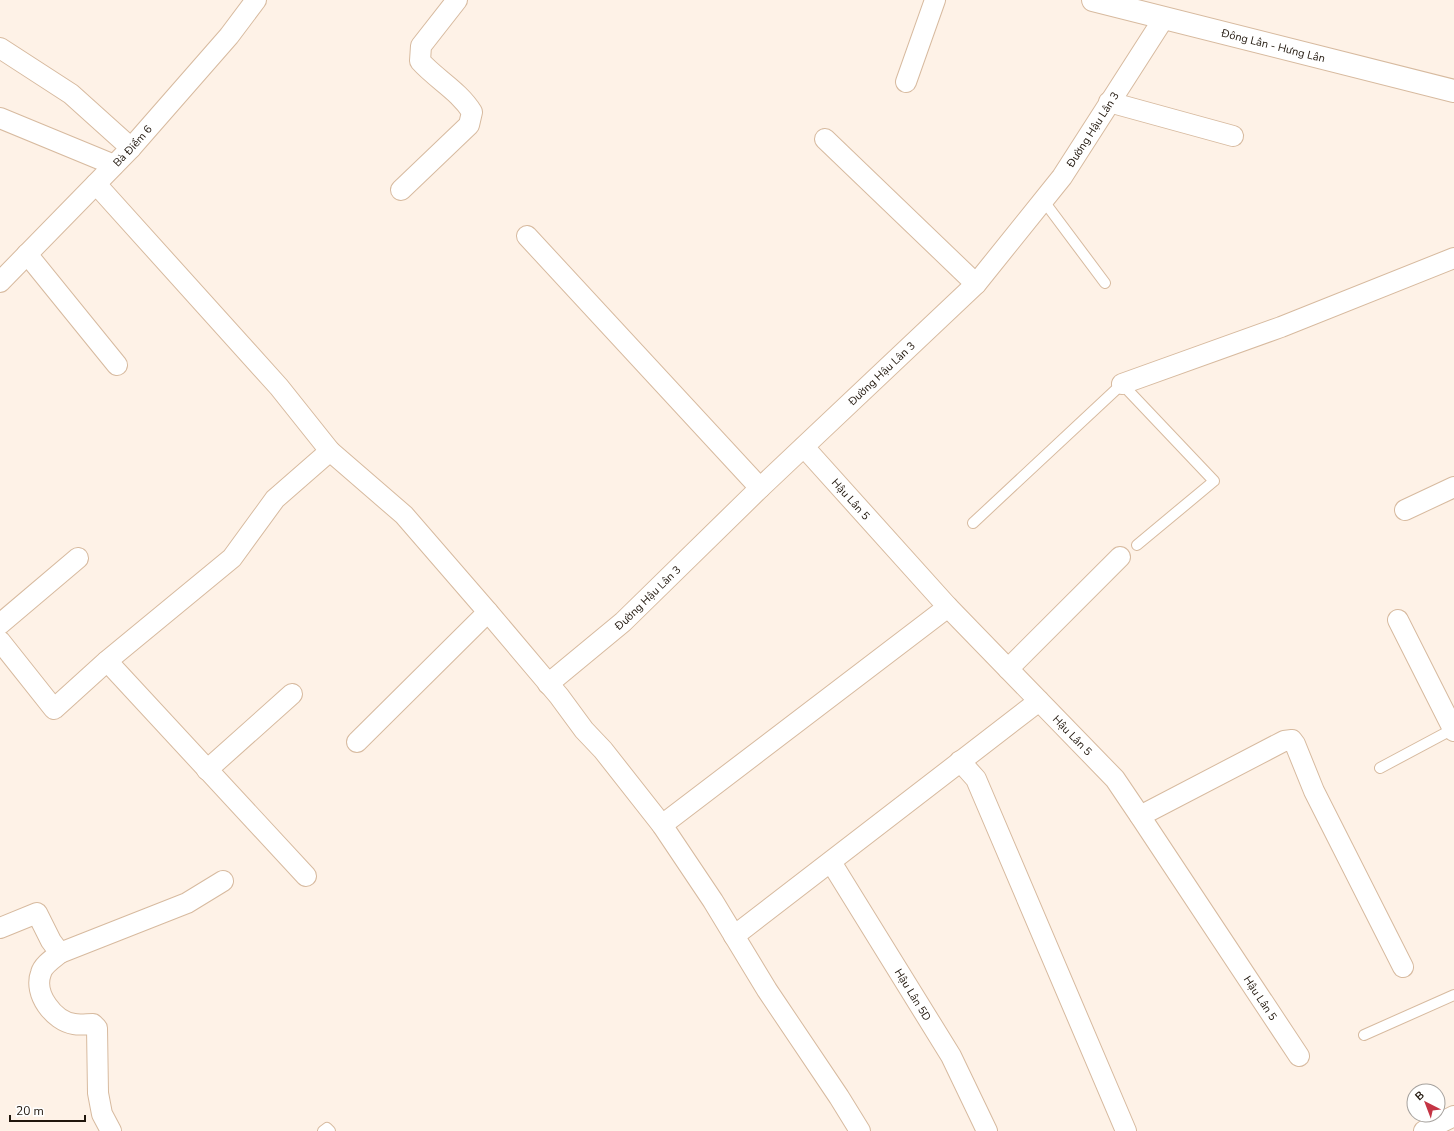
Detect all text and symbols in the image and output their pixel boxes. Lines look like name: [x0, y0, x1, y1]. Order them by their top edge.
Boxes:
street label: Đông Lân - Hưng Lân: [1219, 25, 1327, 66]
street label: Đường Hậu Lân 3: [1062, 89, 1122, 171]
street label: Bà Điểm 6: [109, 121, 156, 170]
street label: Đường Hậu Lân 3: [844, 338, 918, 409]
street label: Hậu Lân 5: [828, 475, 874, 523]
street label: Đường Hậu Lân 3: [611, 562, 684, 634]
street label: Hậu Lân 5: [1049, 712, 1096, 759]
street label: Hậu Lân 5D: [891, 966, 935, 1024]
street label: Hậu Lân 5: [1240, 973, 1281, 1024]
north arrow: [1406, 1083, 1446, 1123]
text: B: [1412, 1088, 1427, 1104]
scale bar: [10, 1097, 85, 1123]
text: 20 m: [16, 1103, 44, 1119]

